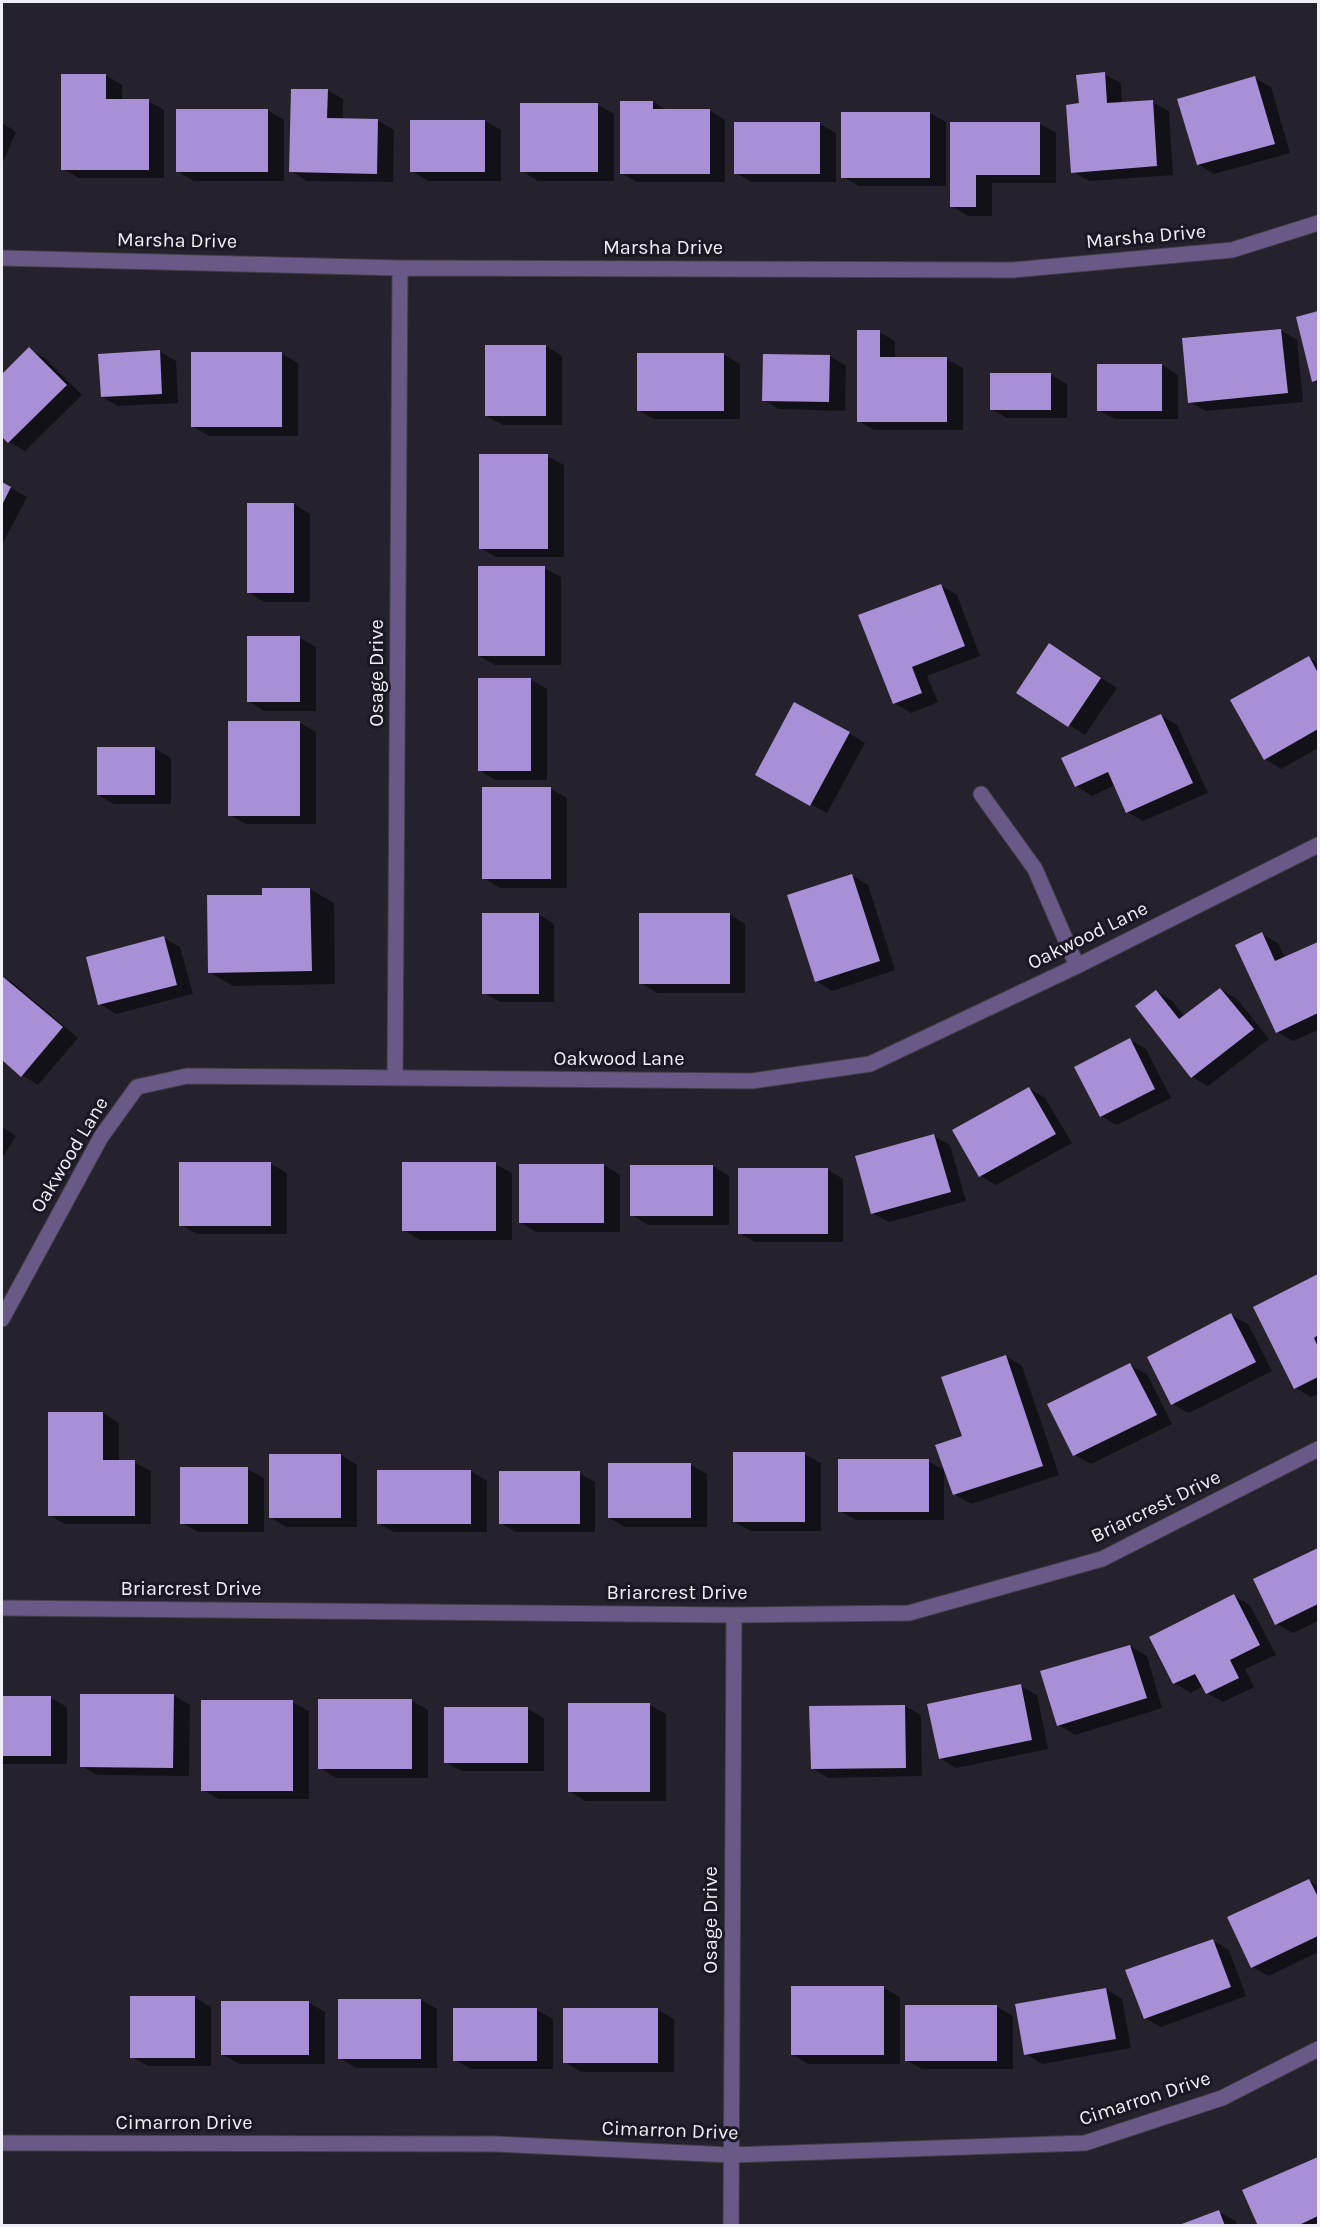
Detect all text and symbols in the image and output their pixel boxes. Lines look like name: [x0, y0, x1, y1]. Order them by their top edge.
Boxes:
street label: Marsha Drive: [1085, 220, 1207, 254]
street label: Marsha Drive: [117, 228, 237, 254]
street label: Marsha Drive: [603, 236, 723, 260]
street label: Osage Drive: [365, 619, 389, 727]
street label: Oakwood Lane: [1024, 897, 1152, 975]
street label: Oakwood Lane: [554, 1047, 684, 1071]
street label: Oakwood Lane: [26, 1093, 114, 1217]
street label: Briarcrest Drive: [1087, 1465, 1225, 1549]
street label: Briarcrest Drive: [120, 1577, 262, 1601]
street label: Briarcrest Drive: [606, 1581, 748, 1605]
street label: Osage Drive: [699, 1866, 723, 1974]
street label: Cimarron Drive: [1076, 2066, 1214, 2132]
street label: Cimarron Drive: [116, 2111, 252, 2135]
street label: Cimarron Drive: [601, 2117, 739, 2145]

